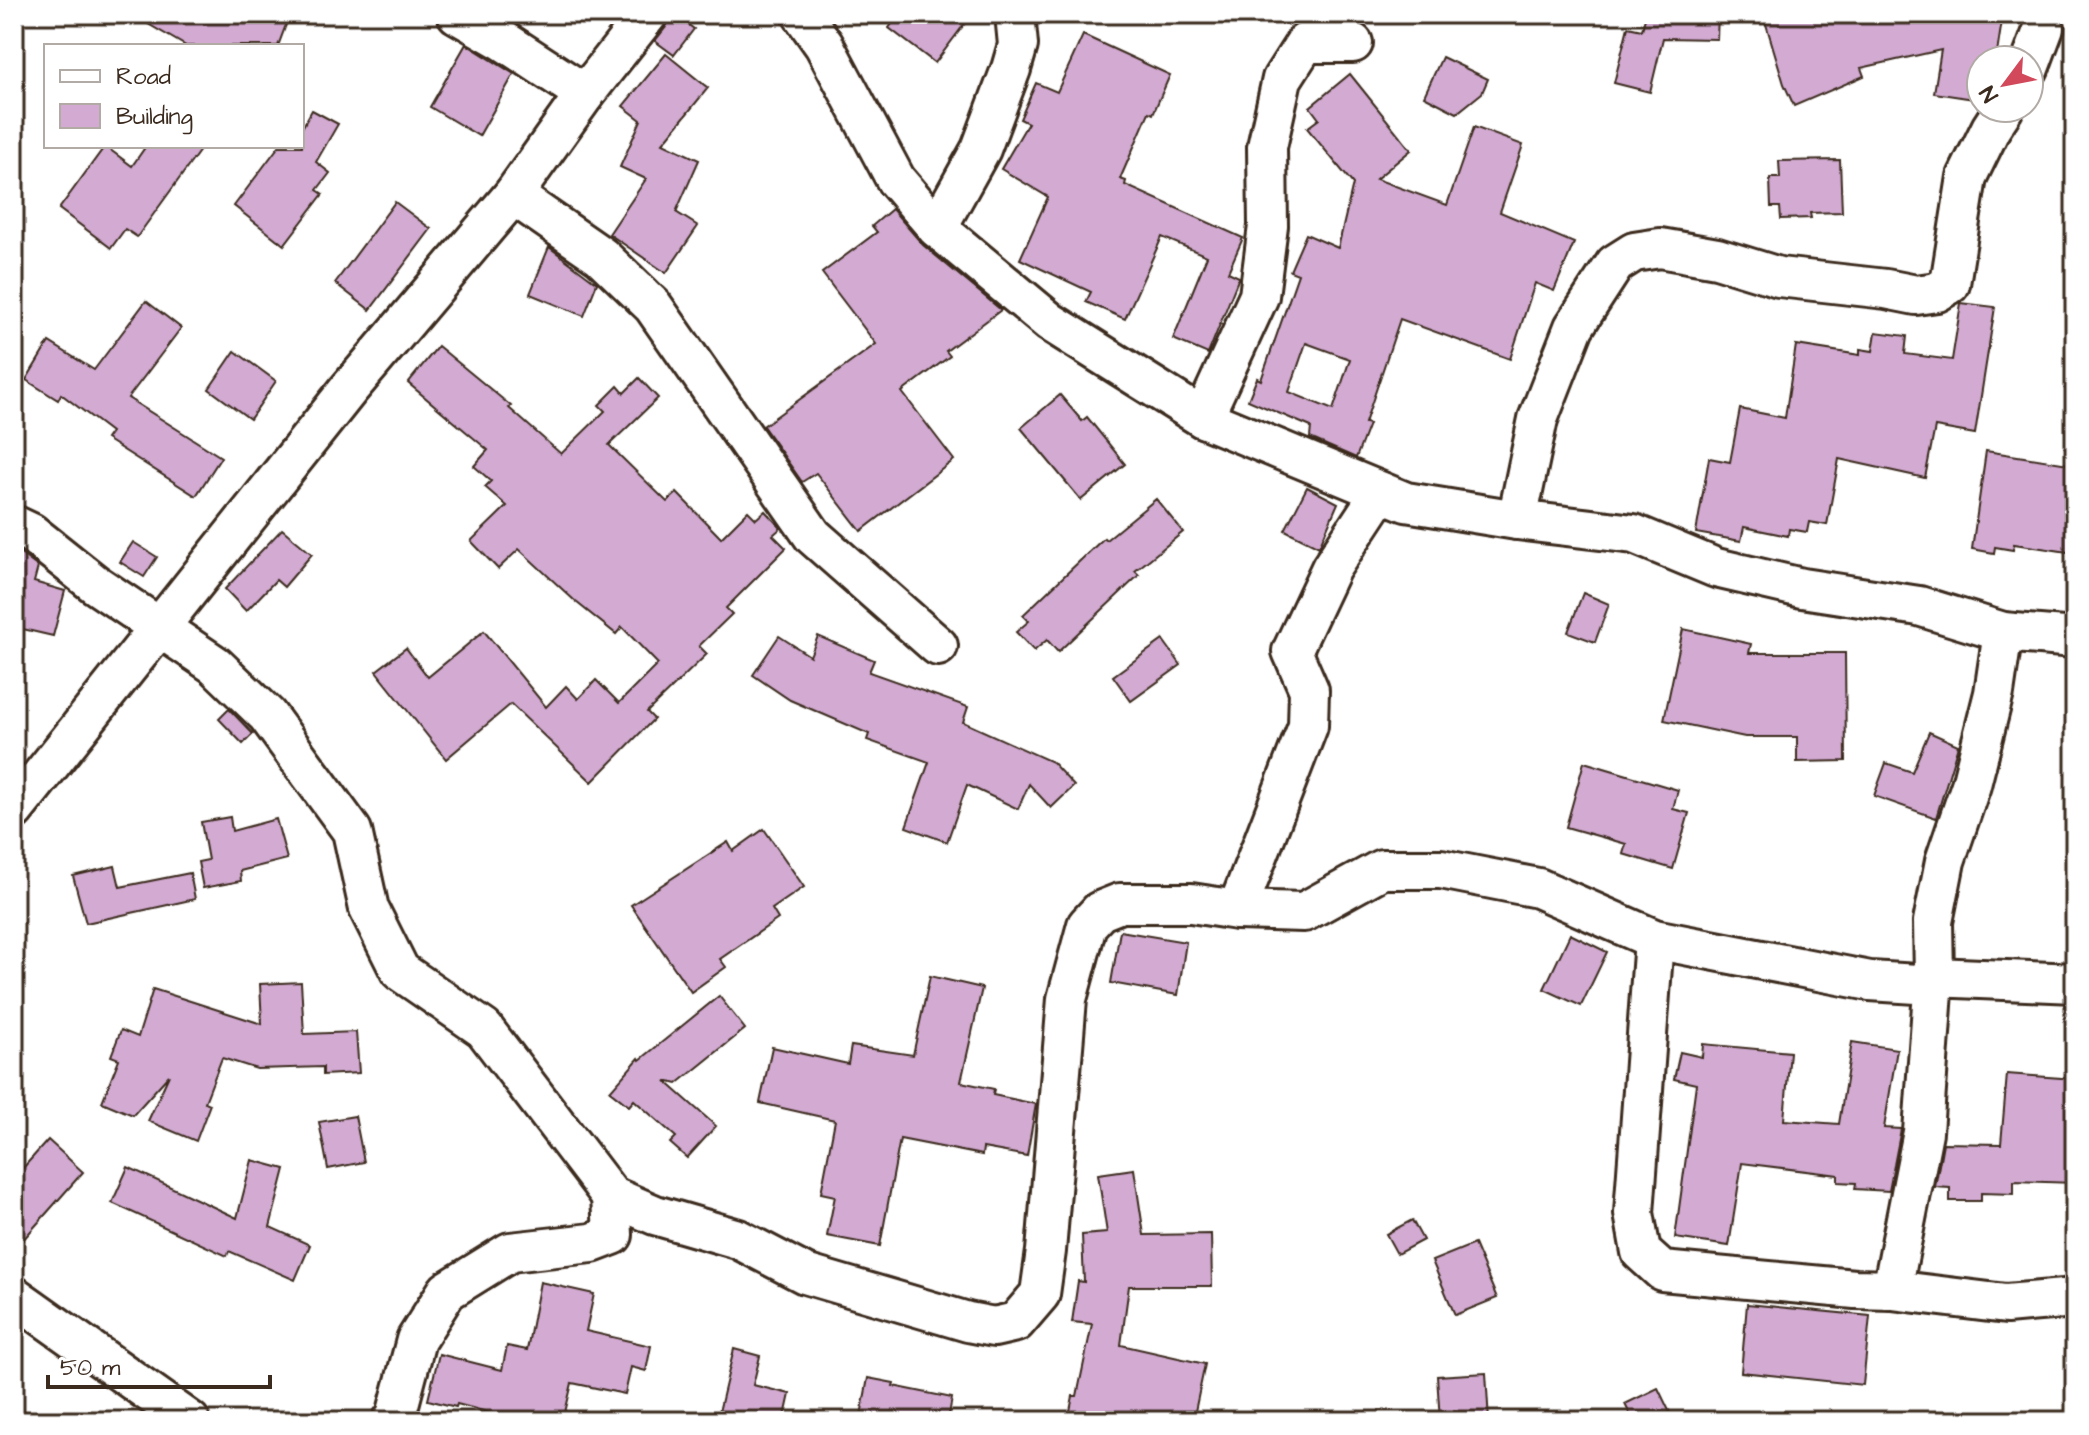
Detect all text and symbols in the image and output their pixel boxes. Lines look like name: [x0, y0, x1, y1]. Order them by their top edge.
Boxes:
legend: [44, 44, 304, 148]
north arrow: [1965, 44, 2045, 124]
text: Road: [116, 60, 171, 94]
text: N: [1972, 80, 2006, 108]
text: Building: [116, 100, 193, 135]
scale bar: [48, 1339, 270, 1389]
text: 50 m: [60, 1351, 121, 1385]

